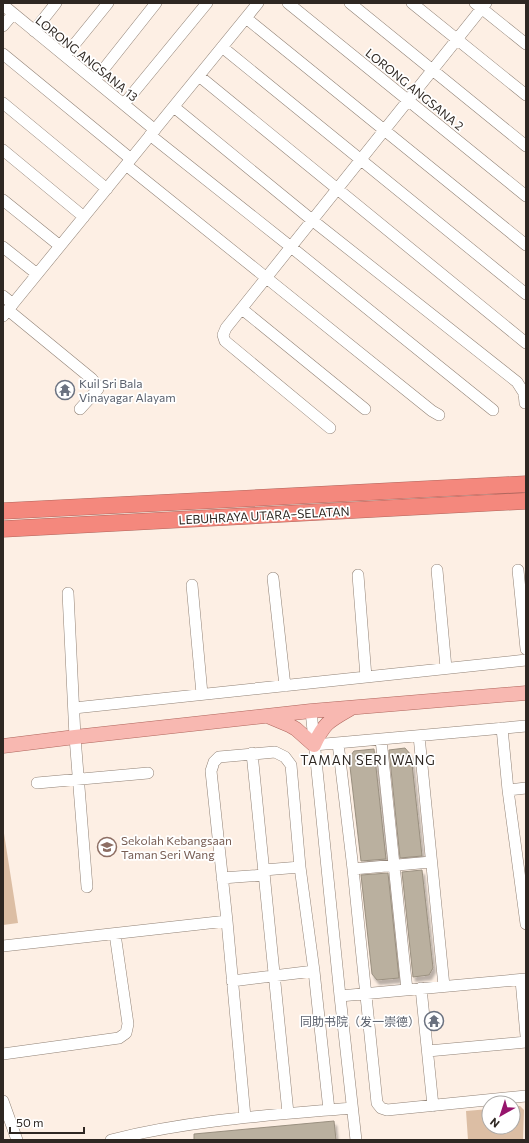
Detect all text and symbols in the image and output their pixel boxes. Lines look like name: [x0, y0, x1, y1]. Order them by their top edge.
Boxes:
street label: LORONG ANGSANA 13: [33, 13, 141, 104]
street label: LORONG ANGSANA 2: [363, 45, 467, 133]
place label: Kuil Sri Bala Vinayagar Alayam: [79, 376, 176, 404]
temple icon: Kuil Sri Bala Vinayagar Alayam: [54, 379, 76, 401]
street label: LEBUHRAYA UTARA–SELATAN: [178, 504, 350, 526]
district label: TAMAN SERI WANG: [300, 752, 436, 768]
place label: Sekolah Kebangsaan Taman Seri Wang: [121, 833, 232, 861]
school or university icon: Sekolah Kebangsaan Taman Seri Wang: [96, 836, 118, 858]
temple icon: 同助书院（发一崇德）: [423, 1010, 445, 1032]
place label: 同助书院（发一崇德）: [300, 1014, 420, 1028]
north arrow: [481, 1095, 521, 1135]
scale bar: [10, 1109, 84, 1135]
text: 50 m: [16, 1115, 44, 1129]
text: N: [487, 1116, 502, 1131]

